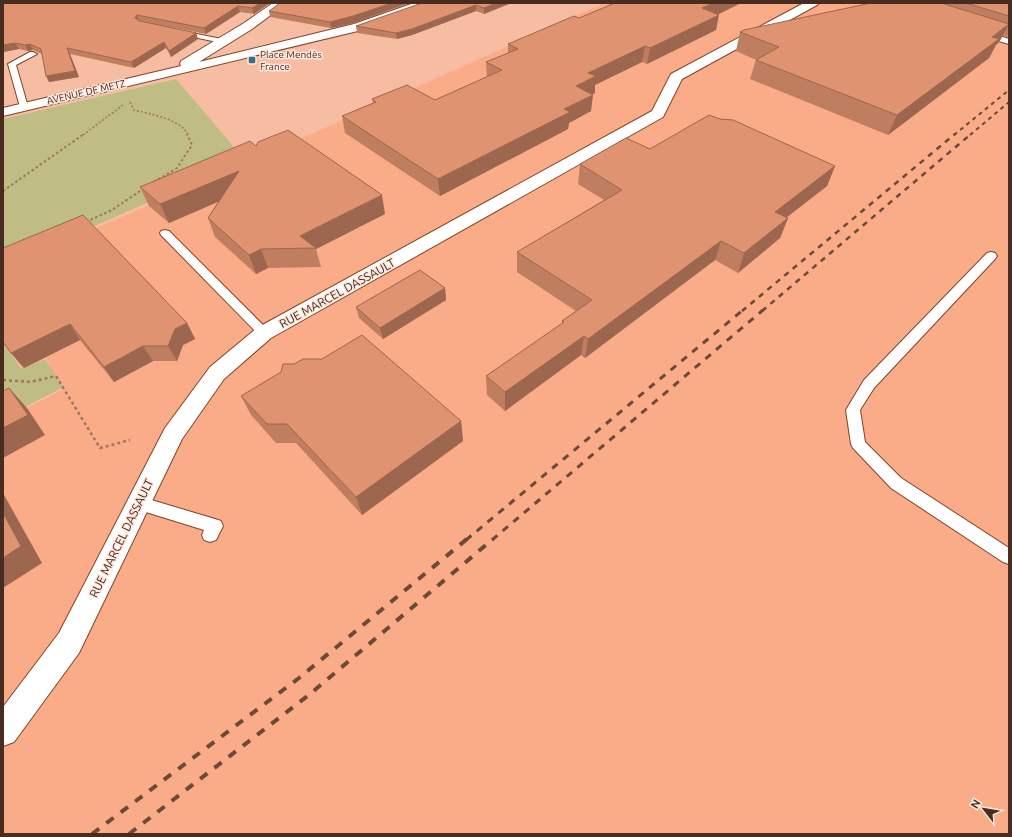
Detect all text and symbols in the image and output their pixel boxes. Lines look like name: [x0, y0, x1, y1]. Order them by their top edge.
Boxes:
place label: Place Mendès France: [260, 49, 322, 72]
marker: Place Mendès France: [247, 55, 257, 65]
street label: AVENUE DE METZ: [46, 78, 127, 106]
street label: RUE MARCEL DASSAULT: [277, 256, 397, 330]
street label: RUE MARCEL DASSAULT: [87, 476, 156, 599]
north arrow: [964, 789, 1004, 829]
text: N: [968, 797, 983, 810]

